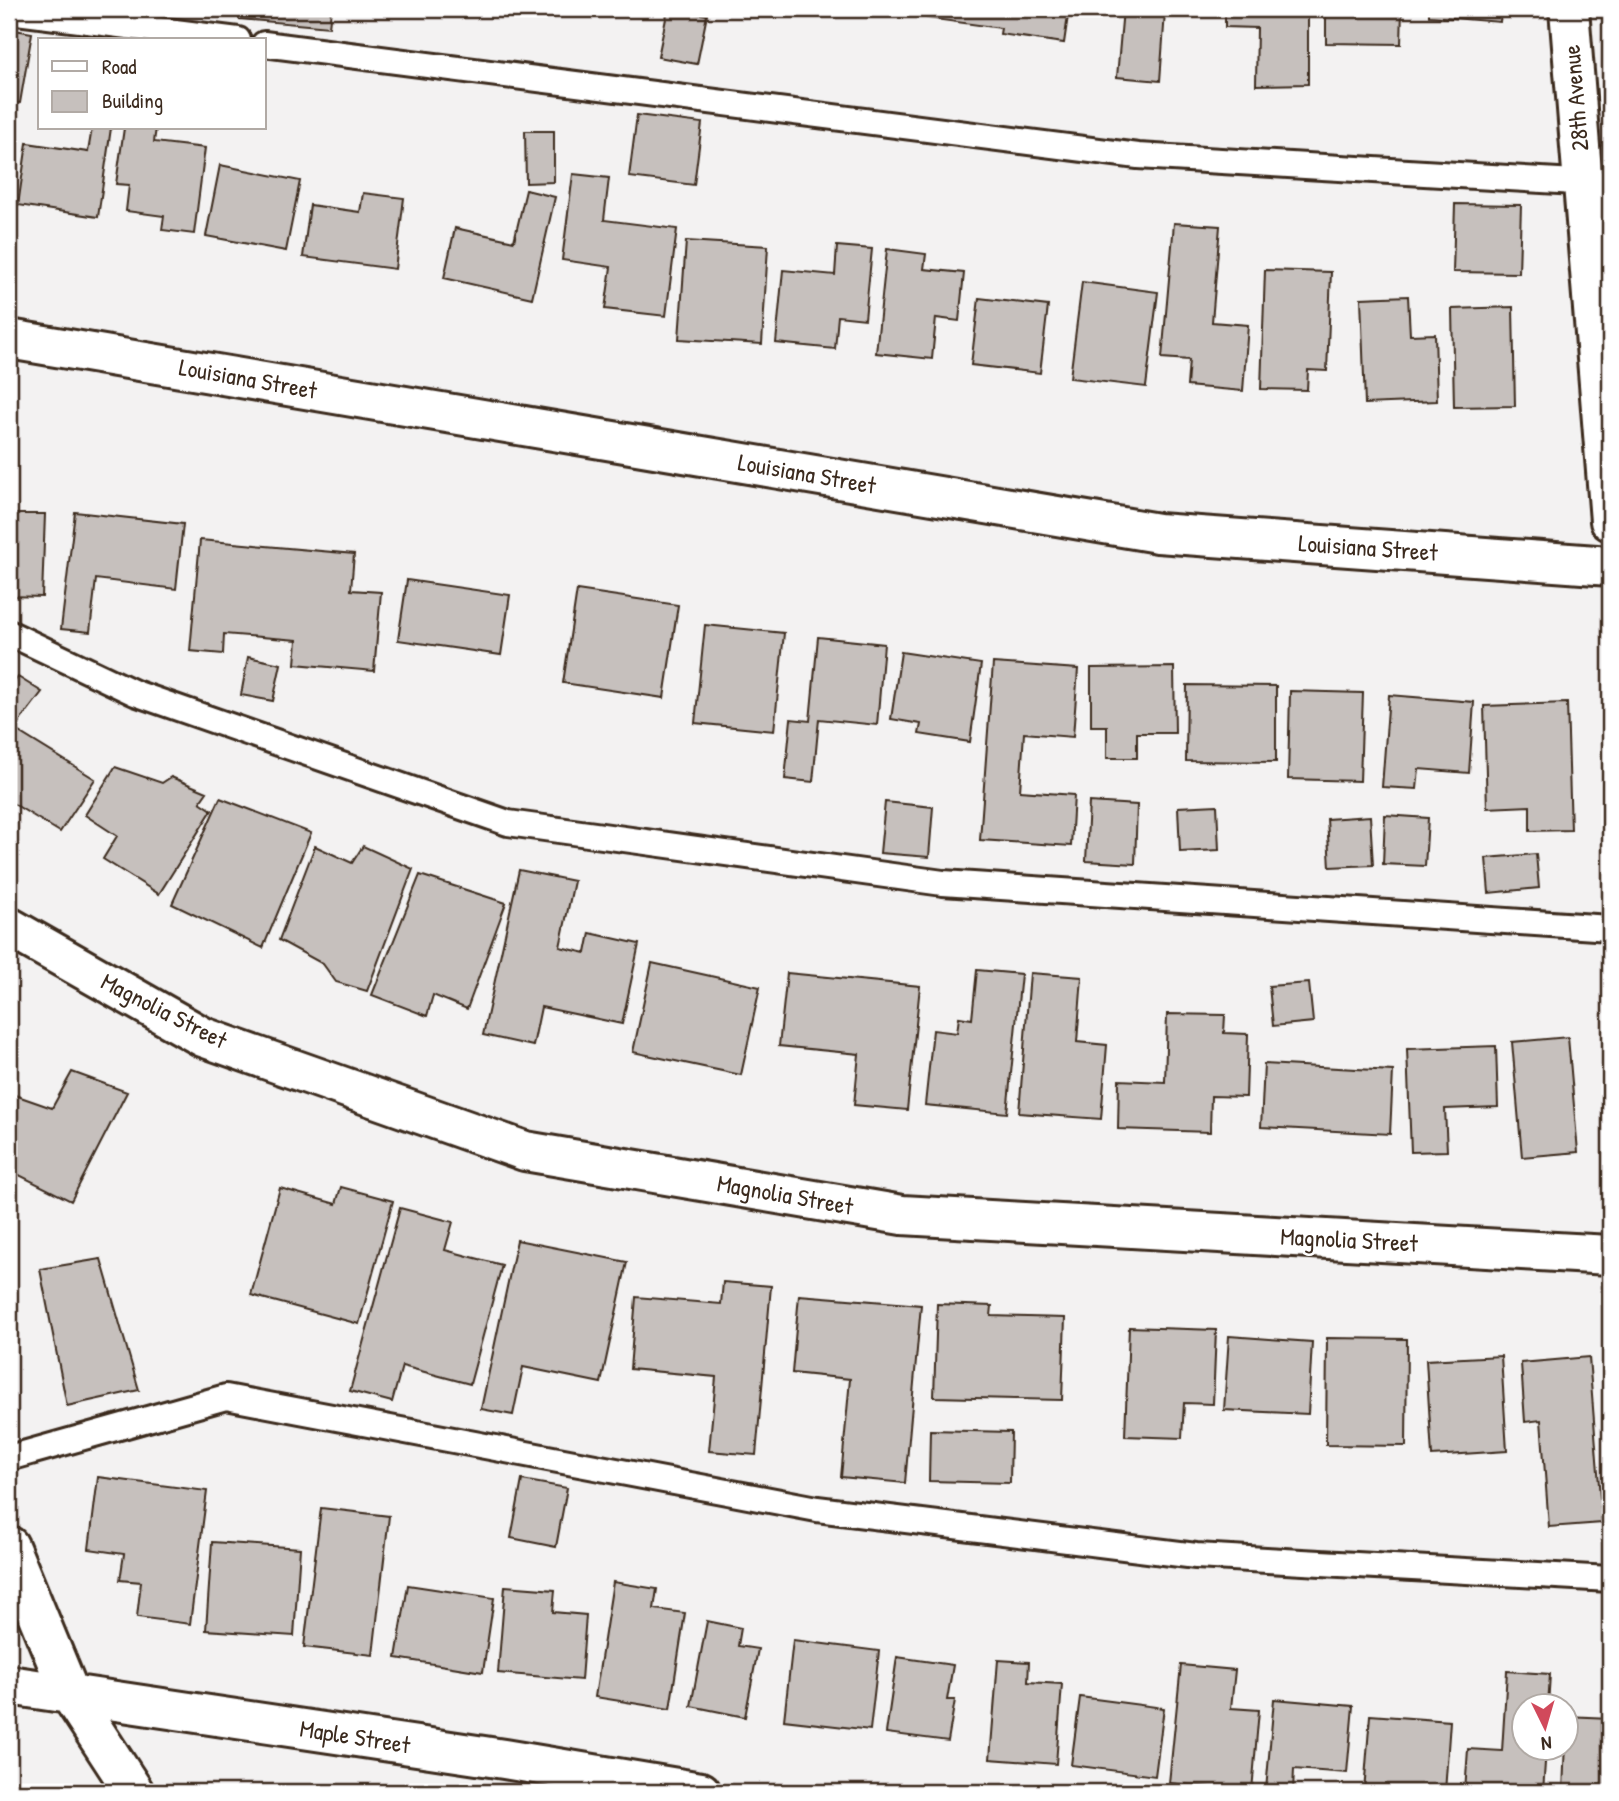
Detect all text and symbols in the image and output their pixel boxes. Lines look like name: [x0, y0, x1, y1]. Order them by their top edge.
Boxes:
legend: [38, 38, 266, 130]
street label: 28th Avenue: [1554, 43, 1596, 152]
text: Road: [102, 52, 136, 81]
text: Building: [102, 86, 163, 115]
street label: Louisiana Street: [177, 350, 320, 406]
street label: Louisiana Street: [736, 445, 879, 501]
street label: Louisiana Street: [1297, 526, 1439, 568]
street label: Magnolia Street: [96, 965, 234, 1056]
street label: Magnolia Street: [715, 1166, 856, 1222]
street label: Magnolia Street: [1280, 1219, 1419, 1259]
north arrow: [1510, 1692, 1580, 1762]
street label: Maple Street: [298, 1712, 413, 1761]
text: N: [1540, 1731, 1553, 1757]

